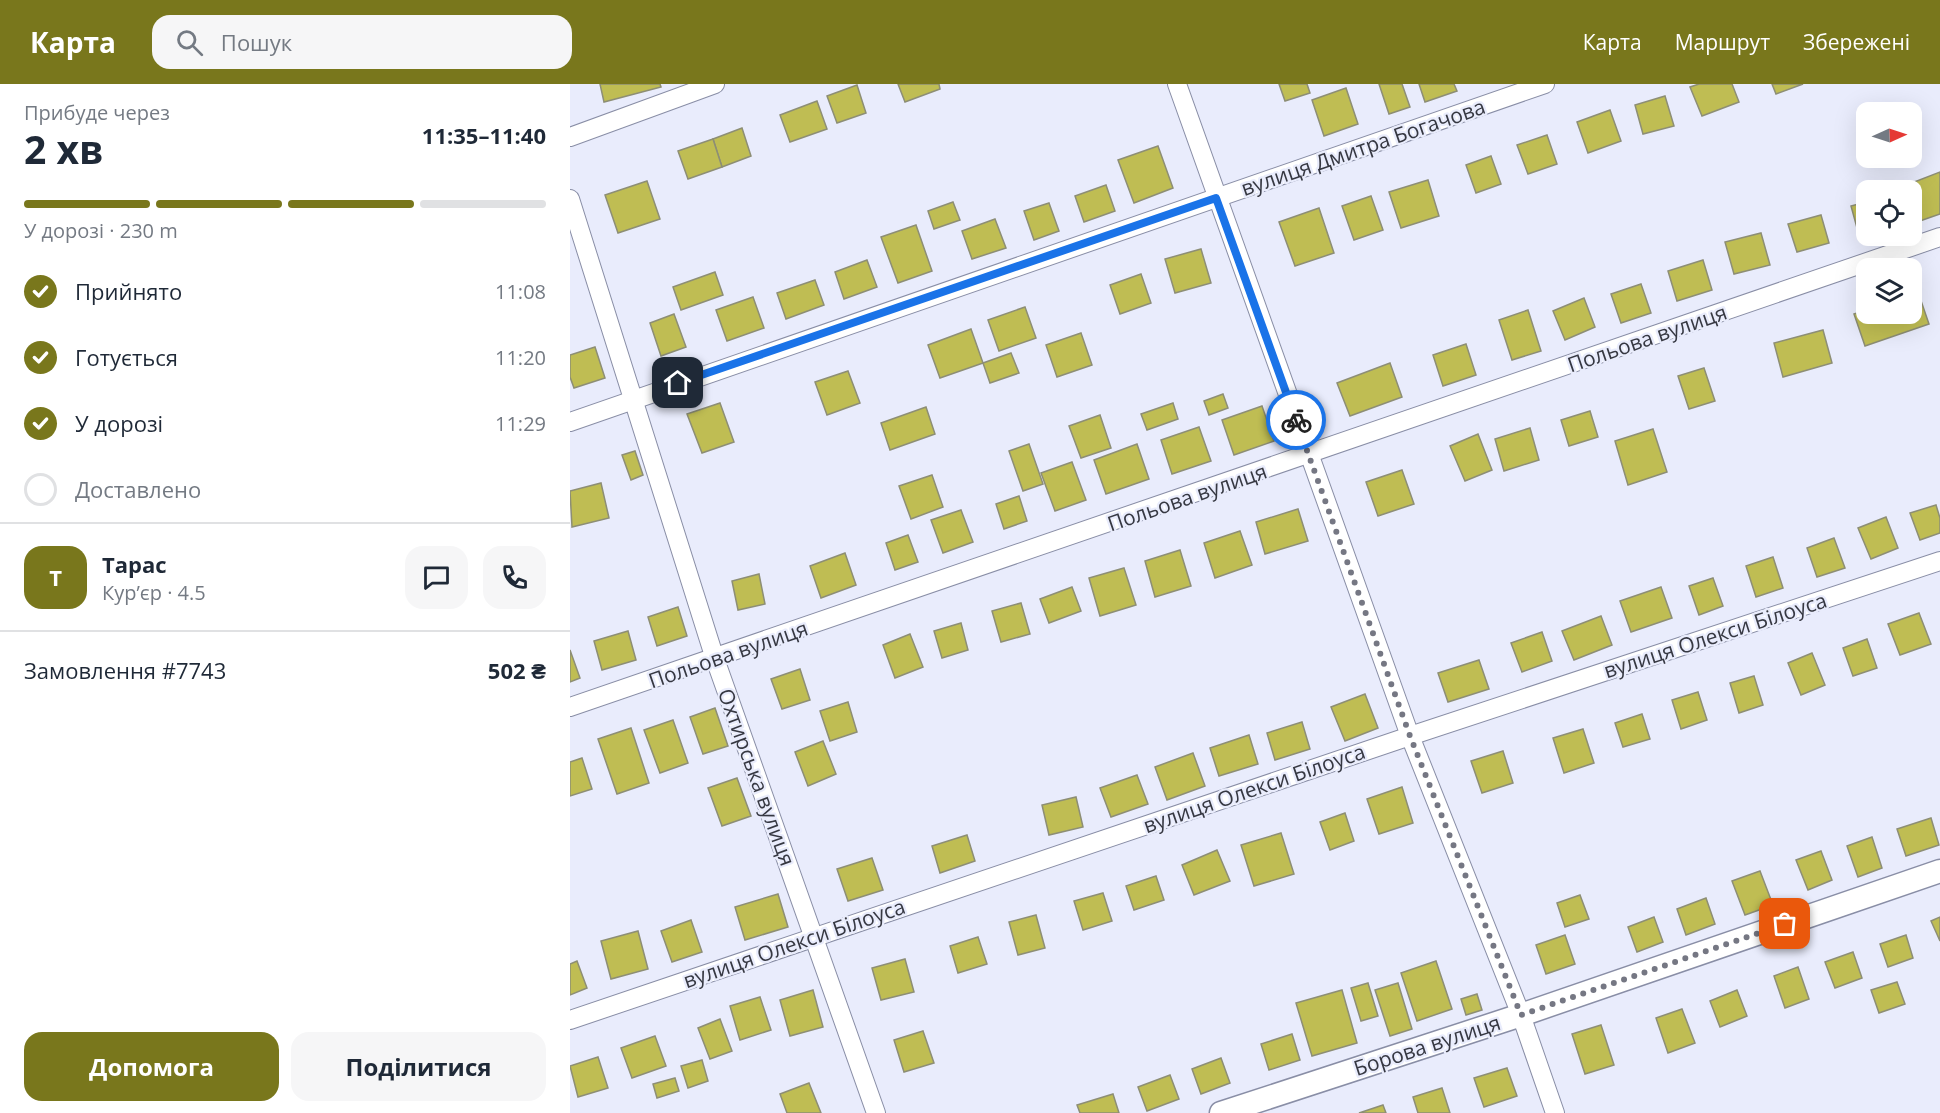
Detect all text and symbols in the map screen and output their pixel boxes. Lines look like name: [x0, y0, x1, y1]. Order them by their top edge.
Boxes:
search box: [152, 15, 572, 69]
text: Карта: [30, 23, 116, 61]
icon: search: [173, 26, 206, 59]
text: Пошук: [221, 27, 292, 57]
text: Карта: [1583, 28, 1642, 56]
text: Маршрут: [1675, 28, 1770, 56]
text: Збережені: [1803, 28, 1910, 56]
street label: вулиця Дмитра Богачова: [1237, 92, 1489, 202]
text: Прибуде через: [24, 99, 170, 126]
north arrow: [1856, 102, 1922, 168]
map controls: [1856, 102, 1922, 324]
text: 11:35–11:40: [422, 120, 546, 150]
text: 2 хв: [24, 122, 104, 175]
button: locate: [1856, 180, 1922, 246]
text: У дорозі · 230 m: [24, 217, 178, 244]
button: layers: [1856, 258, 1922, 324]
icon: check: [24, 275, 57, 308]
text: Прийнято: [75, 276, 182, 306]
text: 11:08: [495, 278, 546, 305]
street label: Польова вулиця: [1564, 298, 1730, 378]
icon: check: [24, 341, 57, 374]
text: Готується: [75, 342, 178, 372]
text: 11:20: [495, 344, 546, 371]
pin: [652, 357, 703, 408]
icon: home: [661, 366, 694, 399]
courier: [1266, 390, 1326, 450]
icon: bike: [1280, 404, 1313, 437]
icon: check: [24, 407, 57, 440]
text: У дорозі: [75, 408, 163, 438]
text: 11:29: [495, 410, 546, 437]
street label: Польова вулиця: [1104, 457, 1270, 537]
text: Доставлено: [75, 474, 201, 504]
button: chat: [405, 546, 468, 609]
button: phone: [483, 546, 546, 609]
text: Тарас: [102, 549, 167, 579]
text: Т: [49, 562, 62, 592]
text: Кур’єр · 4.5: [102, 579, 206, 606]
street label: вулиця Олекси Білоуса: [1600, 586, 1830, 684]
street label: Польова вулиця: [645, 614, 811, 694]
text: Замовлення #7743: [24, 655, 226, 685]
text: 502 ₴: [488, 655, 546, 685]
street label: Охтирська вулиця: [712, 685, 802, 869]
street label: вулиця Олекси Білоуса: [1139, 737, 1369, 839]
street label: вулиця Олекси Білоуса: [679, 892, 909, 994]
pin: [1759, 898, 1810, 949]
icon: bag: [1768, 907, 1801, 940]
street label: Борова вулиця: [1350, 1008, 1504, 1082]
button: Допомога: [24, 1032, 279, 1101]
button: Поділитися: [291, 1032, 546, 1101]

